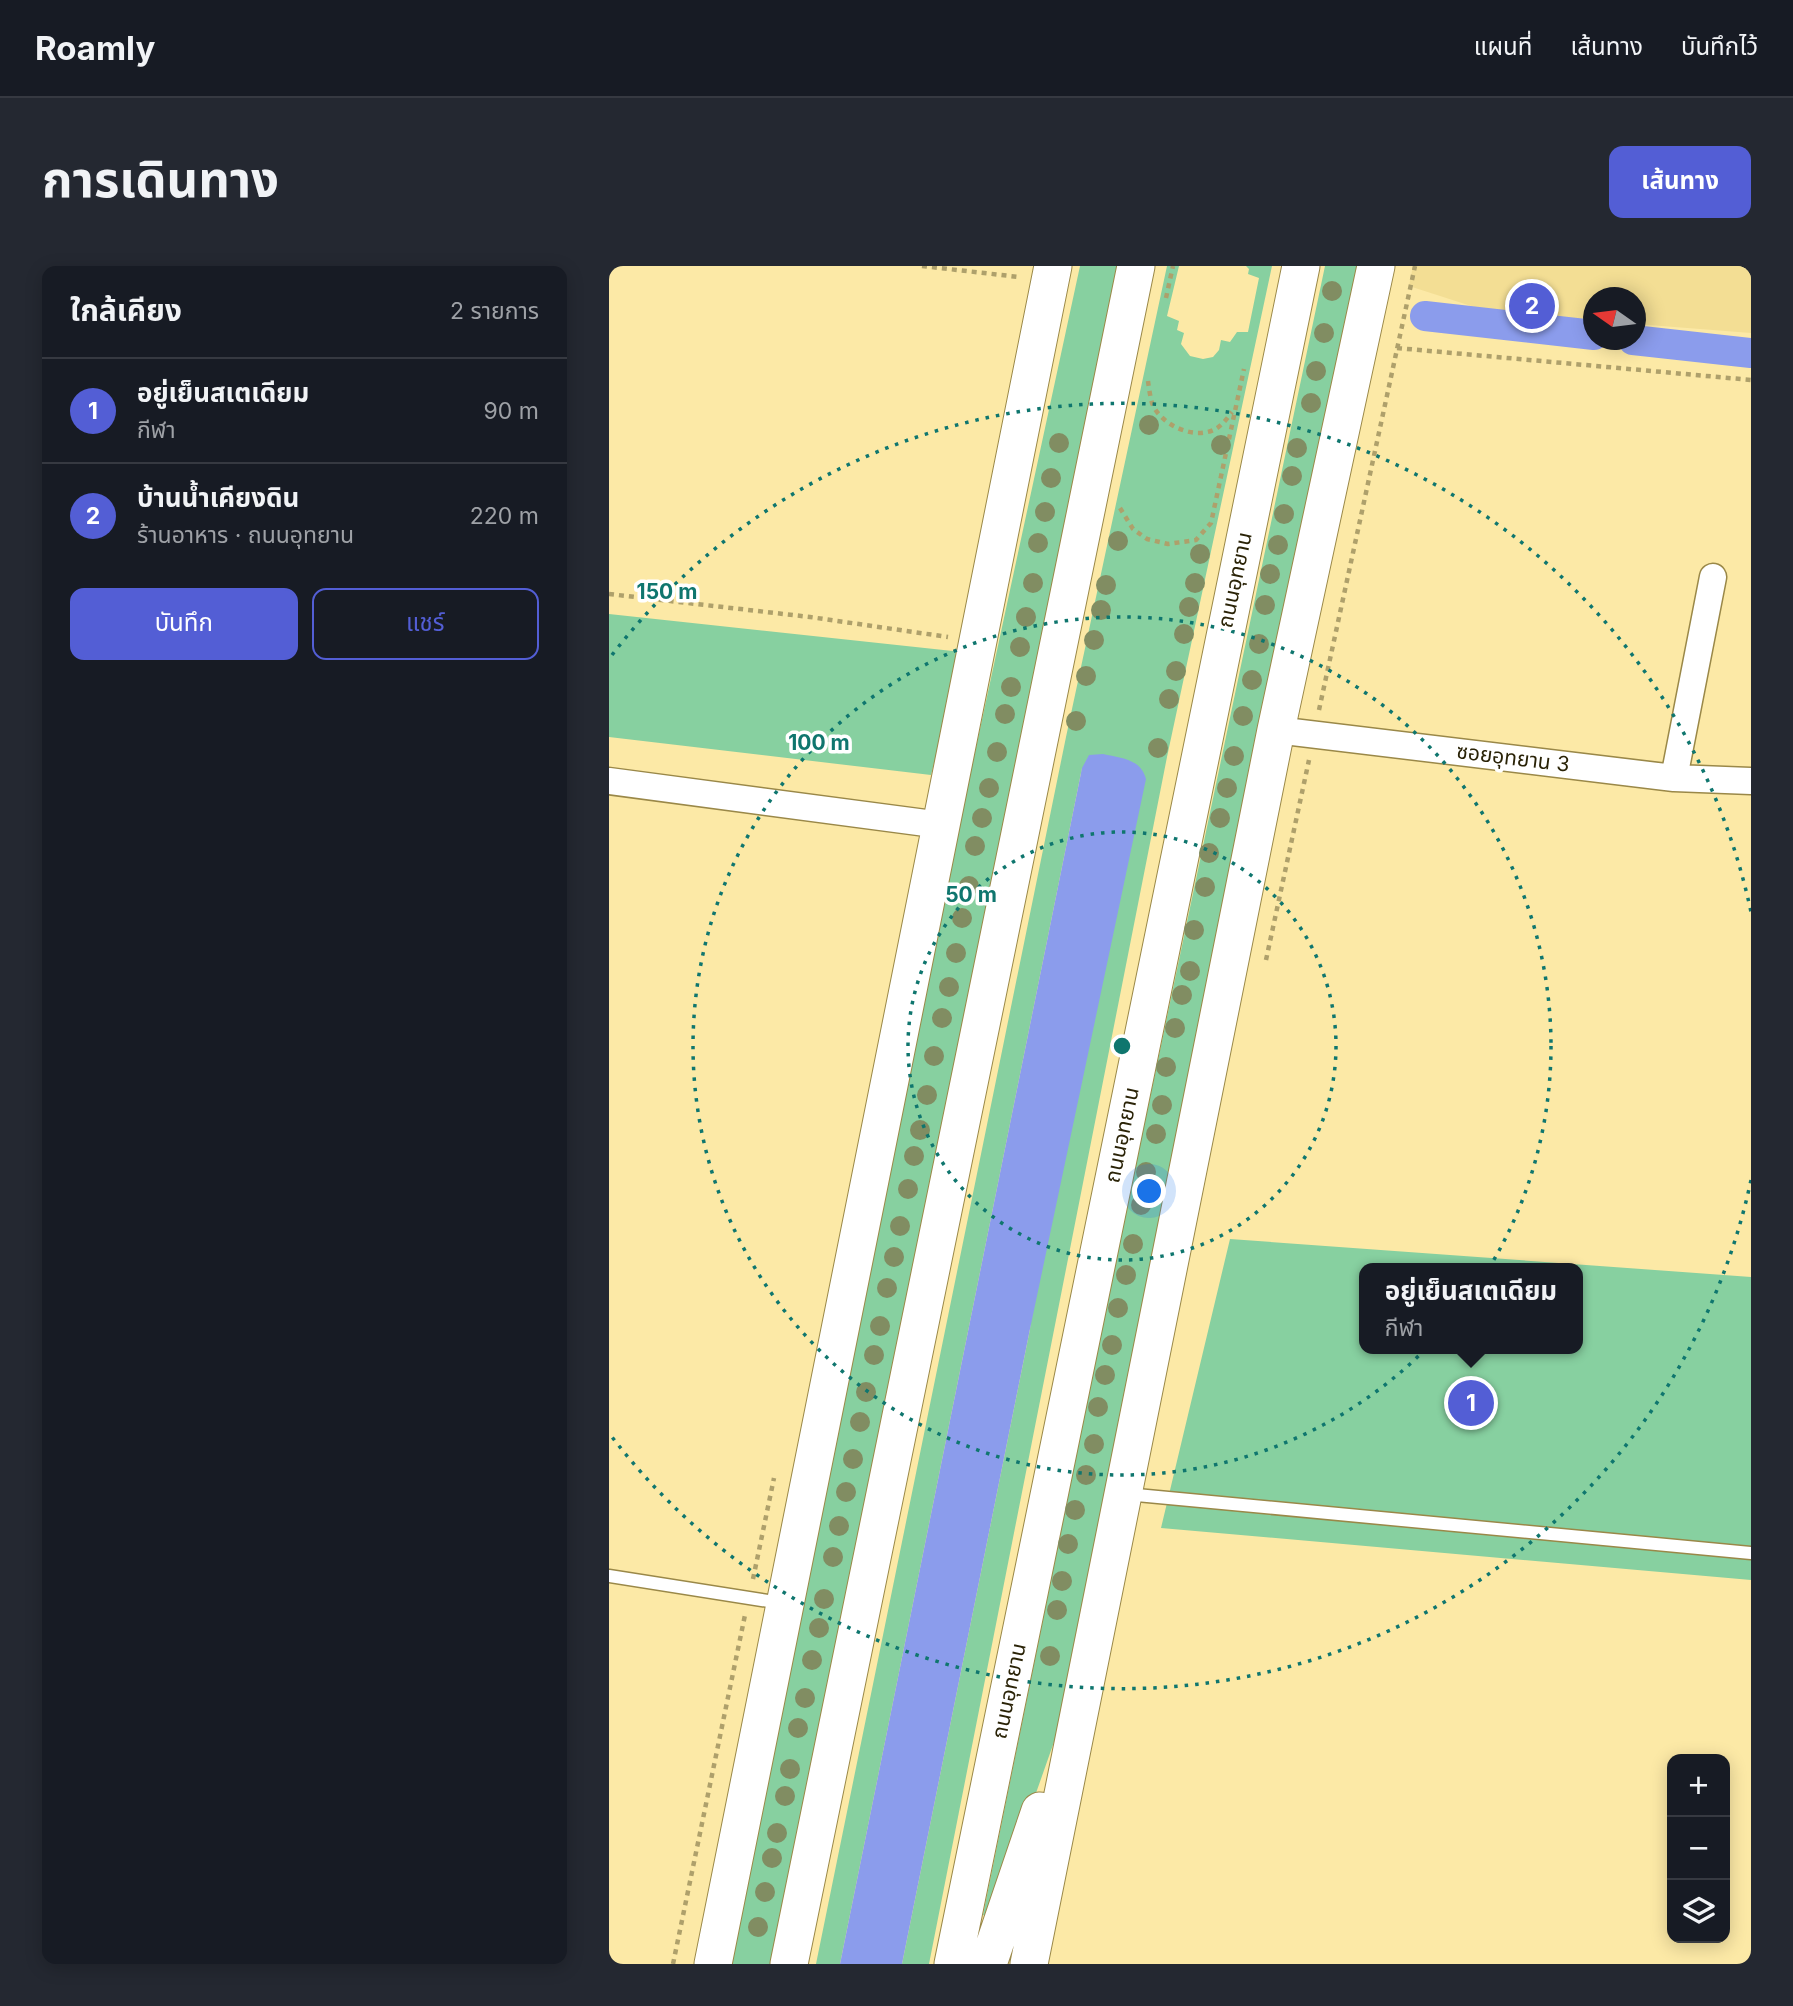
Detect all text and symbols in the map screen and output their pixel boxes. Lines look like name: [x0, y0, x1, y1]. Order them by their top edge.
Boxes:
text: Roamly: [35, 28, 155, 68]
text: แผนที่: [1474, 32, 1532, 61]
text: เส้นทาง: [1570, 32, 1643, 61]
text: บันทึกไว้: [1681, 32, 1758, 61]
button: เส้นทาง: [1609, 146, 1751, 218]
text: การเดินทาง: [42, 150, 279, 209]
pin: 2: [1509, 280, 1555, 332]
north arrow: [1583, 287, 1646, 350]
text: ใกล้เคียง: [70, 292, 182, 328]
text: 2 รายการ: [450, 297, 539, 325]
text: อยู่เย็นสเตเดียม: [137, 377, 309, 408]
text: 1: [88, 397, 98, 425]
text: 90 m: [484, 397, 539, 425]
text: กีฬา: [137, 416, 176, 444]
text: บ้านน้ำเคียงดิน: [137, 482, 299, 513]
text: 2: [86, 502, 100, 530]
text: 220 m: [470, 502, 539, 530]
text: ร้านอาหาร · ถนนอุทยาน: [137, 521, 354, 549]
street label: ถนนอุทยาน: [1212, 530, 1258, 630]
text: 150 m: [637, 579, 697, 604]
button: บันทึก: [70, 588, 298, 660]
button: แชร์: [312, 588, 539, 660]
text: 100 m: [788, 730, 850, 755]
street label: ซอยอุทยาน 3: [1455, 738, 1571, 778]
text: 50 m: [945, 882, 997, 907]
centre of rings: [1110, 1034, 1134, 1058]
street label: ถนนอุทยาน: [1099, 1085, 1145, 1185]
your location: [1132, 1174, 1166, 1208]
popup: [1359, 1263, 1583, 1354]
text: อยู่เย็นสเตเดียม: [1385, 1275, 1557, 1306]
text: กีฬา: [1385, 1314, 1423, 1342]
pin: 1: [1448, 1377, 1494, 1429]
street label: ถนนอุทยาน: [986, 1641, 1032, 1741]
map controls: [1667, 1754, 1730, 1943]
button: +: [1667, 1754, 1730, 1817]
button: −: [1667, 1817, 1730, 1880]
button: layers: [1667, 1880, 1730, 1943]

